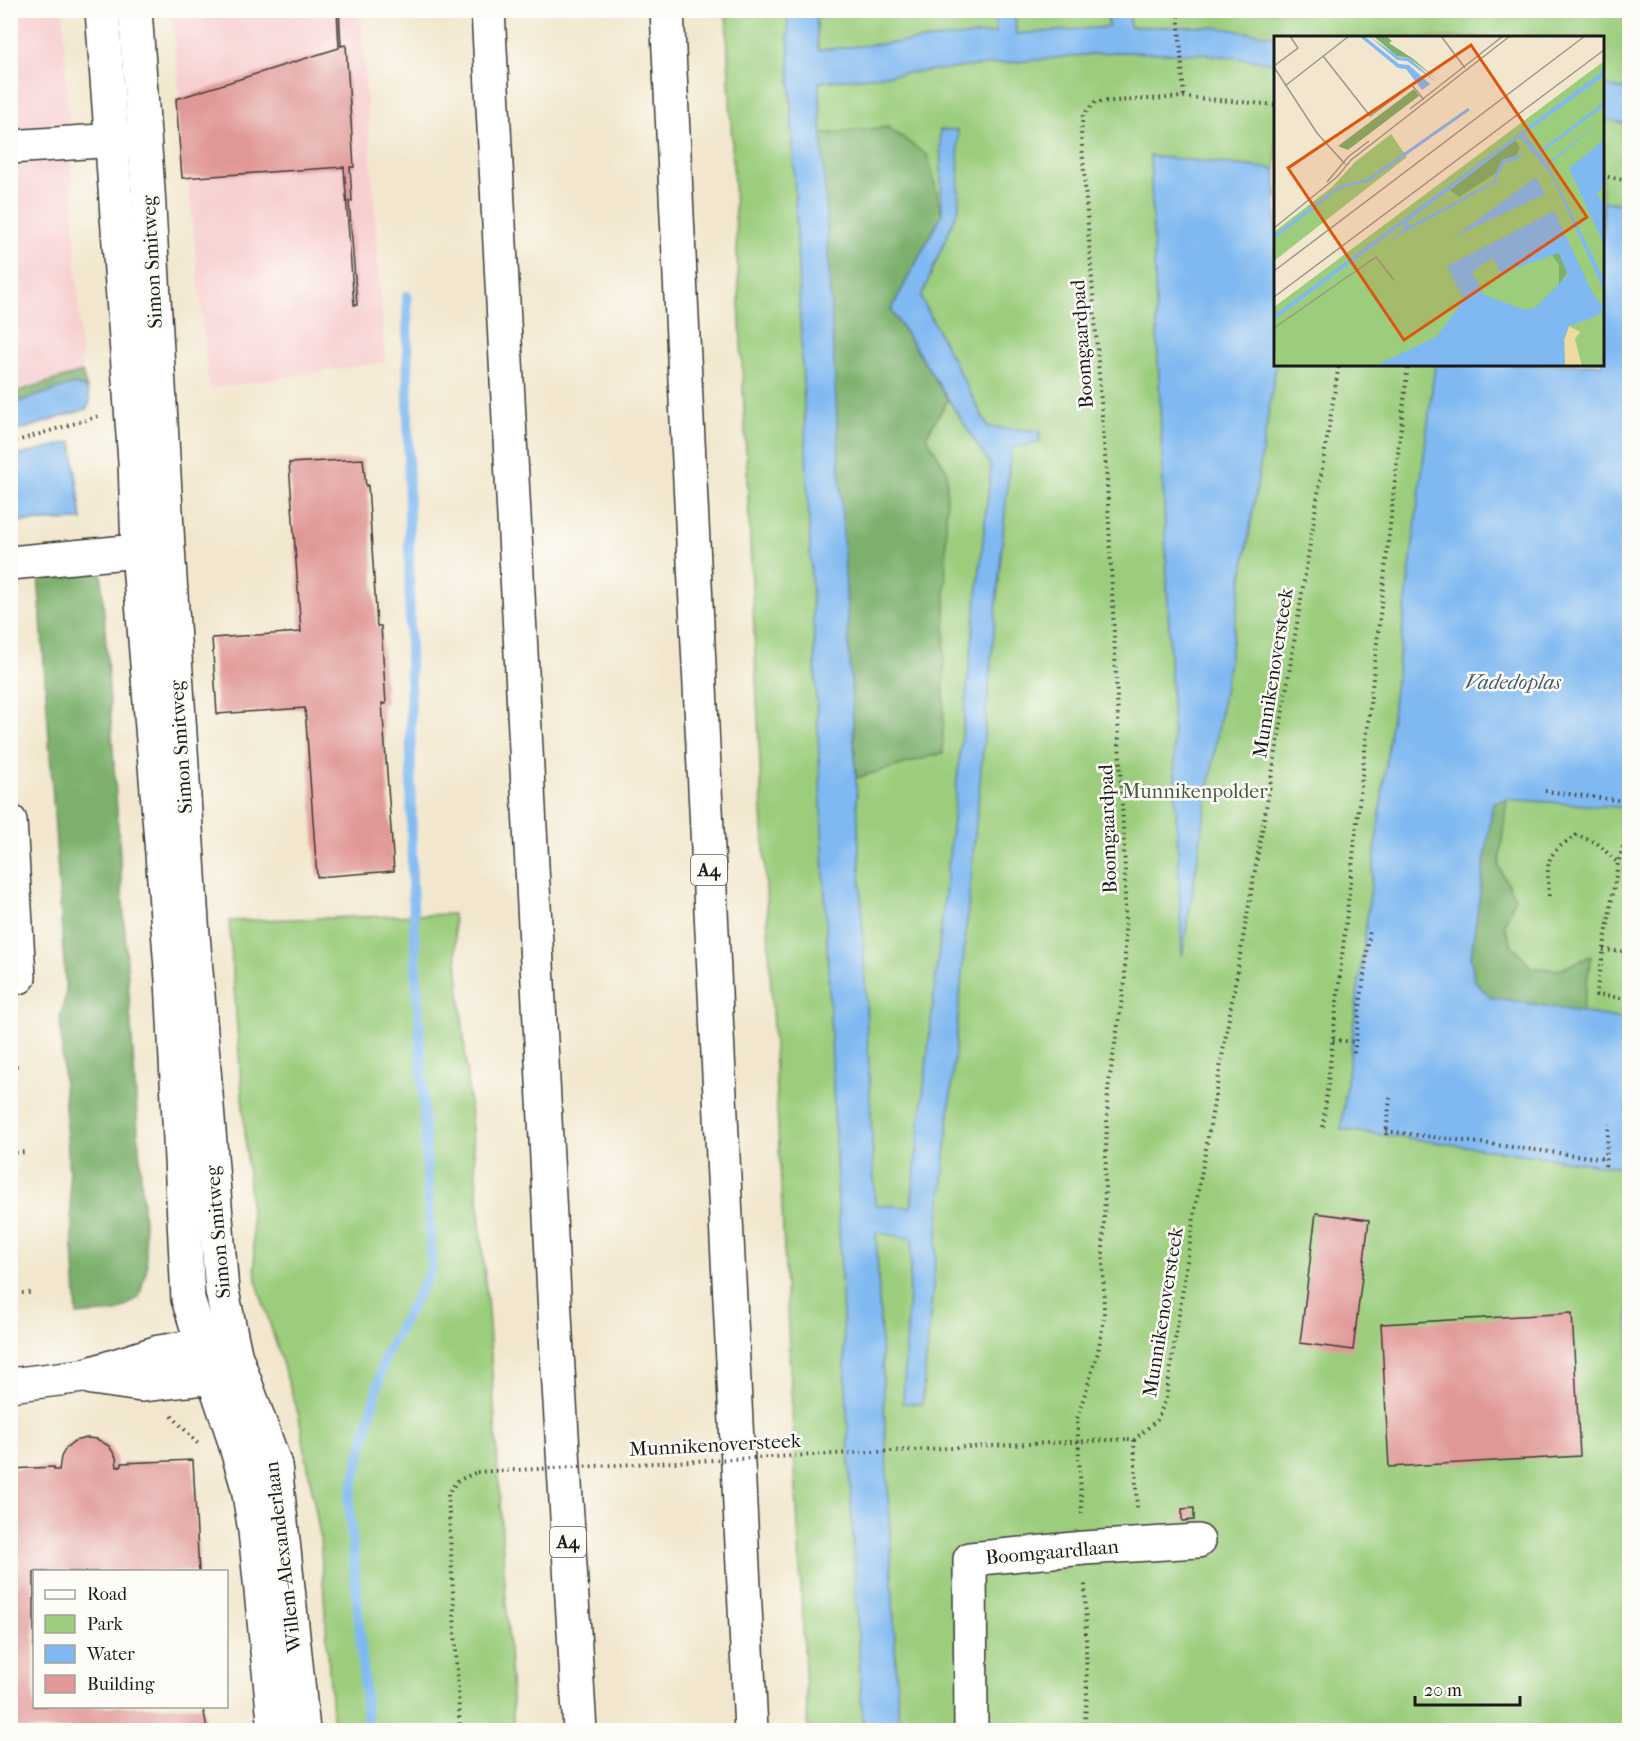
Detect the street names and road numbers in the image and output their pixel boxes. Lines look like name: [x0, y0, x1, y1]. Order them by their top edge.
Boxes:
street label: Simon Smitweg: [137, 194, 167, 329]
street label: Boomgaardpad: [1066, 278, 1098, 409]
street label: Munnikenoversteek: [1248, 585, 1298, 760]
street label: Simon Smitweg: [165, 679, 197, 814]
street label: Boomgaardpad: [1094, 763, 1122, 894]
road number: A4: [691, 855, 727, 885]
street label: Simon Smitweg: [201, 1164, 235, 1300]
street label: Munnikenoversteek: [1138, 1224, 1188, 1399]
street label: Munnikenoversteek: [628, 1429, 802, 1461]
street label: Willem-Alexanderlaan: [260, 1460, 306, 1655]
road number: A4: [550, 1527, 586, 1557]
street label: Boomgaardlaan: [984, 1535, 1120, 1569]

